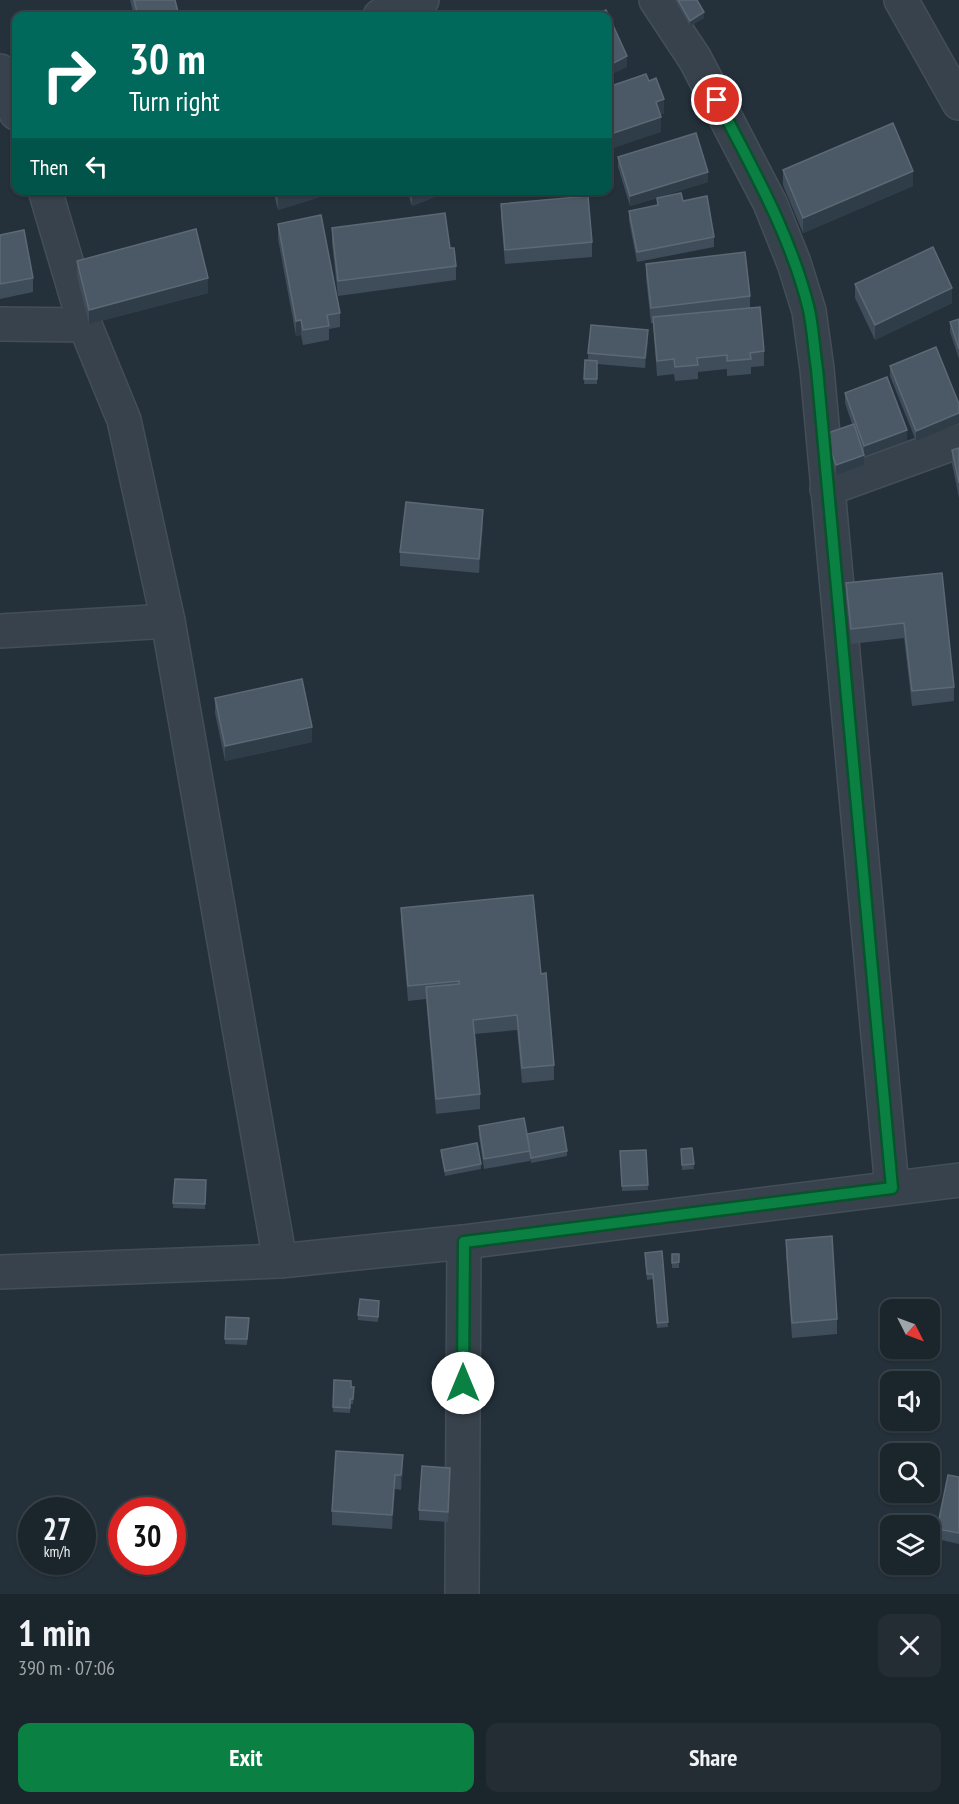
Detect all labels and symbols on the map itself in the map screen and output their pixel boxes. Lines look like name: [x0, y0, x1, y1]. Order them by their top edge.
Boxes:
pin: [691, 74, 742, 125]
north arrow: [880, 1299, 940, 1359]
position arrow: [431, 1351, 495, 1415]
speed limit sign: 30: [108, 1497, 186, 1575]

